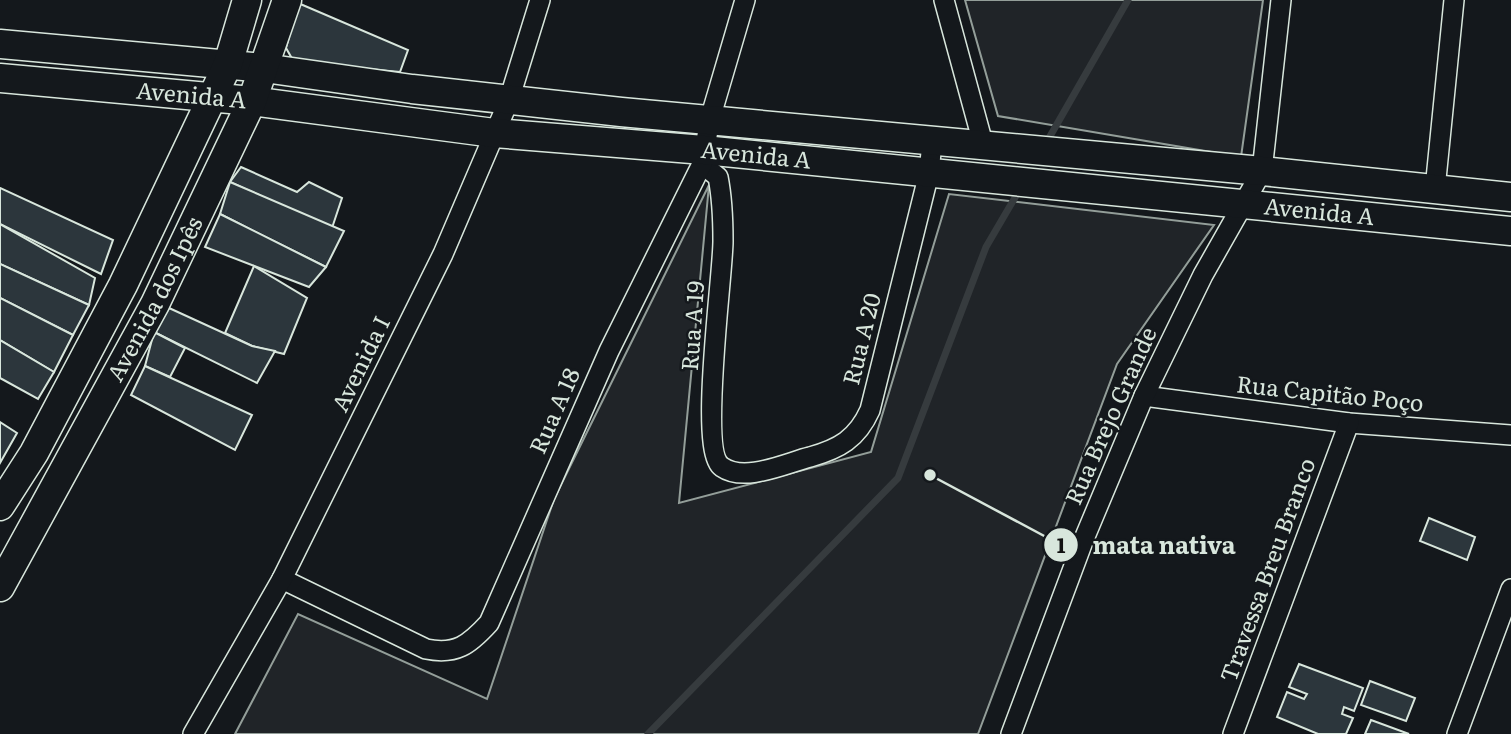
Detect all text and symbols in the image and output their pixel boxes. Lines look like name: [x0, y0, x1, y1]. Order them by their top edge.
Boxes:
street label: Avenida A: [135, 72, 248, 115]
street label: Avenida A: [699, 131, 813, 176]
street label: Avenida A: [1263, 187, 1376, 232]
street label: Avenida dos Ipês: [97, 210, 209, 387]
street label: Rua A 19: [671, 280, 711, 372]
street label: Rua A 20: [832, 289, 888, 388]
street label: Avenida I: [321, 309, 397, 417]
street label: Rua Brejo Grande: [1055, 321, 1164, 510]
street label: Rua A 18: [519, 362, 587, 459]
street label: Rua Capitão Poço: [1235, 365, 1425, 419]
street label: Travessa Breu Branco: [1210, 453, 1322, 686]
callout: mata nativa: [1044, 523, 1250, 568]
text: mata nativa: [1092, 526, 1236, 561]
text: 1: [1057, 528, 1066, 559]

